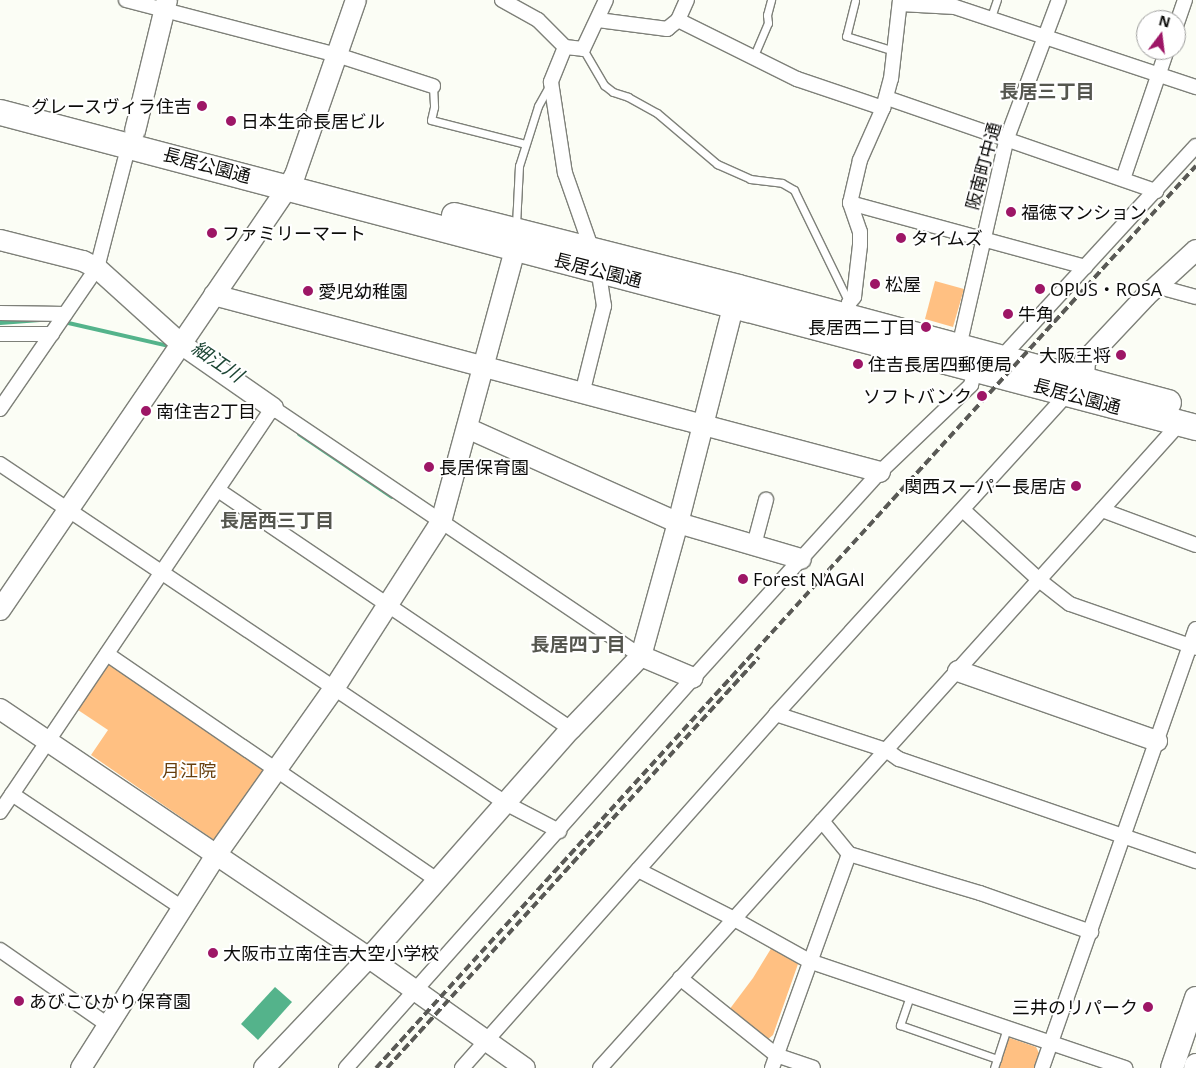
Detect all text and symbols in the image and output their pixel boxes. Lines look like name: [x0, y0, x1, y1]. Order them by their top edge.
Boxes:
north arrow: [1136, 10, 1186, 60]
text: N: [1157, 10, 1173, 32]
district label: 長居三丁目: [1000, 81, 1094, 103]
place label: グレースヴィラ住吉: [30, 95, 192, 117]
marker: グレースヴィラ住吉: [196, 100, 208, 112]
place label: 日本生命長居ビル: [241, 110, 385, 132]
marker: 日本生命長居ビル: [225, 115, 237, 127]
street label: 阪南町中通: [961, 120, 1005, 212]
street label: 長居公園通: [161, 143, 253, 187]
place label: 福徳マンション: [1021, 201, 1147, 223]
marker: 福徳マンション: [1005, 206, 1017, 218]
place label: ファミリーマート: [222, 222, 366, 244]
marker: ファミリーマート: [206, 227, 218, 239]
place label: タイムズ: [911, 227, 983, 249]
marker: タイムズ: [895, 232, 907, 244]
street label: 長居公園通: [552, 249, 644, 291]
place label: 松屋: [885, 273, 921, 295]
marker: 松屋: [869, 278, 881, 290]
place label: OPUS・ROSA: [1050, 278, 1162, 300]
place label: 愛児幼稚園: [318, 280, 408, 302]
marker: OPUS・ROSA: [1034, 283, 1046, 295]
marker: 愛児幼稚園: [302, 285, 314, 297]
place label: 牛角: [1018, 303, 1054, 325]
marker: 牛角: [1002, 308, 1014, 320]
place label: 長居西二丁目: [808, 316, 916, 338]
marker: 長居西二丁目: [920, 321, 932, 333]
water label: 細江川: [187, 337, 247, 387]
place label: 大阪王将: [1039, 344, 1111, 366]
marker: 大阪王将: [1115, 349, 1127, 361]
place label: 住吉長居四郵便局: [868, 353, 1012, 375]
marker: 住吉長居四郵便局: [852, 358, 864, 370]
street label: 長居公園通: [1031, 374, 1123, 418]
place label: ソフトバンク: [864, 385, 972, 407]
marker: ソフトバンク: [976, 390, 988, 402]
place label: 南住吉2丁目: [156, 400, 256, 422]
marker: 南住吉2丁目: [140, 405, 152, 417]
place label: 長居保育園: [439, 456, 529, 478]
marker: 長居保育園: [423, 461, 435, 473]
place label: 関西スーパー長居店: [904, 475, 1066, 497]
marker: 関西スーパー長居店: [1070, 480, 1082, 492]
district label: 長居西三丁目: [220, 510, 334, 532]
place label: Forest NAGAI: [753, 568, 865, 590]
marker: Forest NAGAI: [737, 573, 749, 585]
district label: 長居四丁目: [531, 634, 625, 656]
park label: 月江院: [162, 759, 216, 781]
place label: 大阪市立南住吉大空小学校: [223, 942, 439, 964]
marker: 大阪市立南住吉大空小学校: [207, 947, 219, 959]
place label: あびこひかり保育園: [29, 990, 191, 1012]
marker: あびこひかり保育園: [13, 995, 25, 1007]
place label: 三井のリパーク: [1012, 996, 1138, 1018]
marker: 三井のリパーク: [1142, 1001, 1154, 1013]

